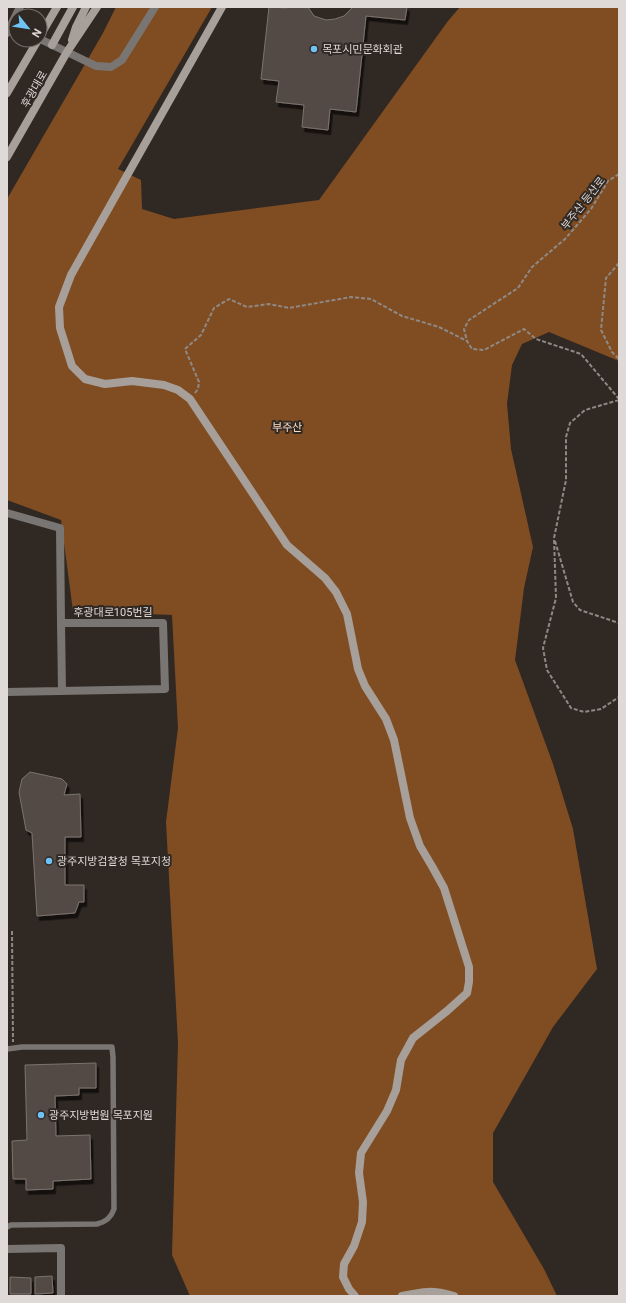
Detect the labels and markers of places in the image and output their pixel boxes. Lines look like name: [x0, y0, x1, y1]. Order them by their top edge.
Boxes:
place label: 목포시민문화회관: [322, 43, 403, 56]
marker: 목포시민문화회관: [309, 44, 319, 54]
place label: 광주지방검찰청 목포지청: [57, 855, 171, 868]
marker: 광주지방검찰청 목포지청: [44, 856, 54, 866]
place label: 광주지방법원 목포지원: [49, 1109, 153, 1122]
marker: 광주지방법원 목포지원: [36, 1110, 46, 1120]

